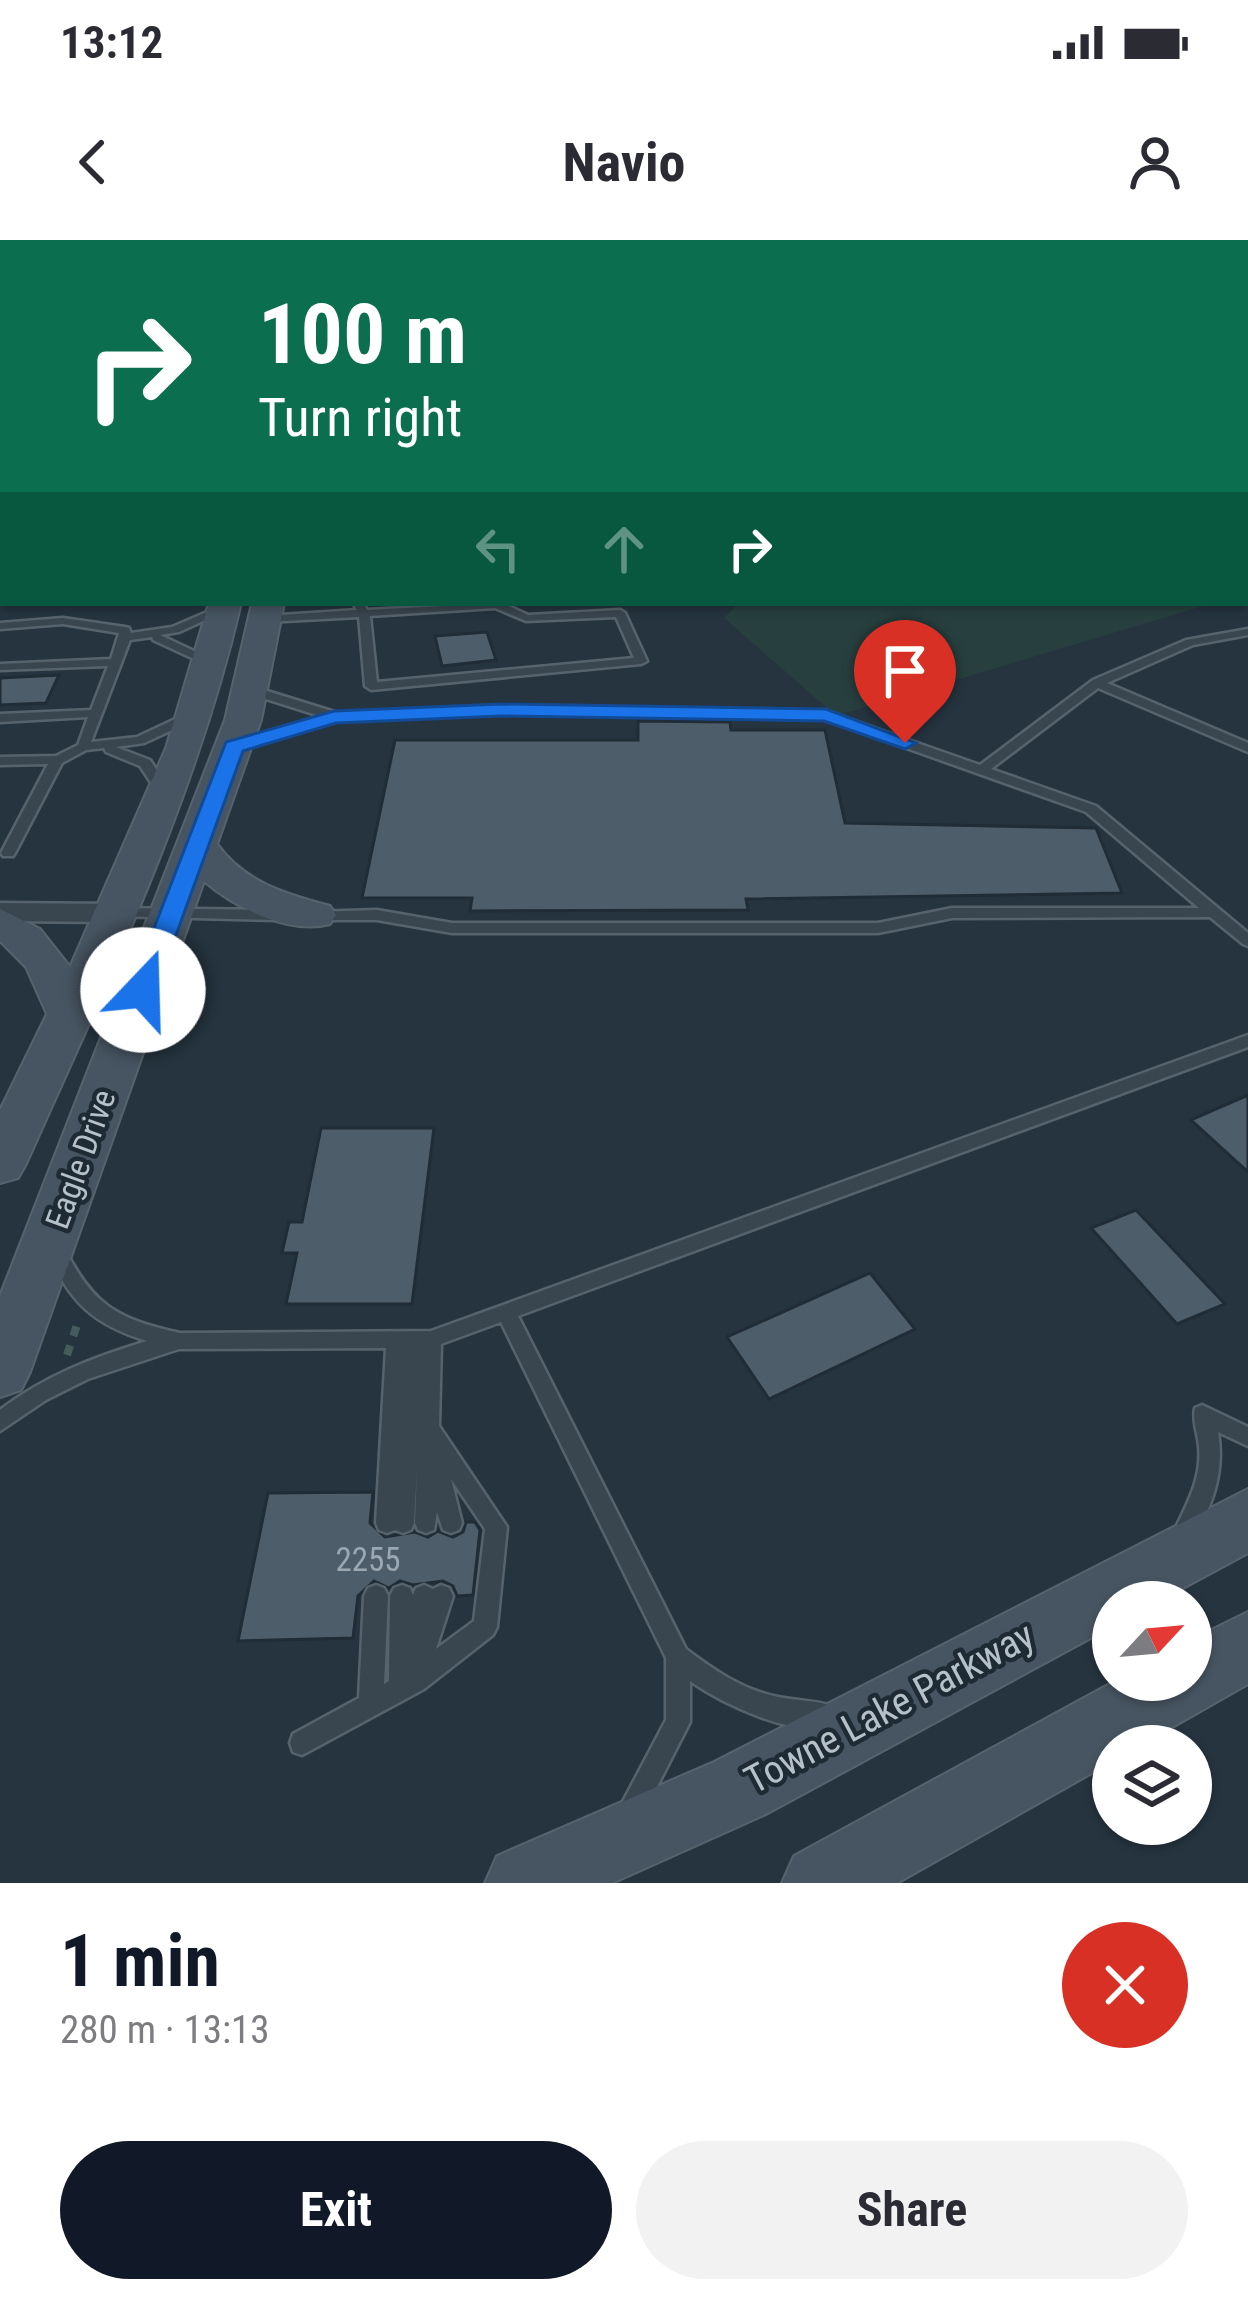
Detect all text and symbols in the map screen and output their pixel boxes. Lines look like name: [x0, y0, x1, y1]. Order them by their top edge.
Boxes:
text: 13:12: [60, 16, 163, 69]
icon: back: [60, 129, 126, 195]
icon: person: [1122, 129, 1188, 195]
text: Navio: [563, 131, 685, 194]
text: 100 m: [258, 285, 467, 384]
icon: right: [60, 288, 216, 444]
text: Turn right: [258, 386, 462, 449]
icon: left: [465, 516, 531, 582]
icon: ahead: [591, 516, 657, 582]
icon: right: [717, 516, 783, 582]
pin: [854, 620, 956, 743]
icon: arrive: [872, 638, 938, 704]
position arrow: [80, 927, 206, 1053]
street label: Eagle Drive: [37, 1084, 124, 1234]
house number: 2255: [335, 1540, 401, 1579]
north arrow: [1092, 1581, 1212, 1701]
map controls: [1092, 1581, 1212, 1845]
street label: Towne Lake Parkway: [737, 1612, 1042, 1803]
button: layers: [1092, 1725, 1212, 1845]
text: 1 min: [60, 1919, 220, 2004]
button: close: [1062, 1922, 1188, 2048]
text: 280 m · 13:13: [60, 2007, 270, 2053]
button: Exit: [60, 2141, 612, 2279]
button: Share: [636, 2141, 1188, 2279]

